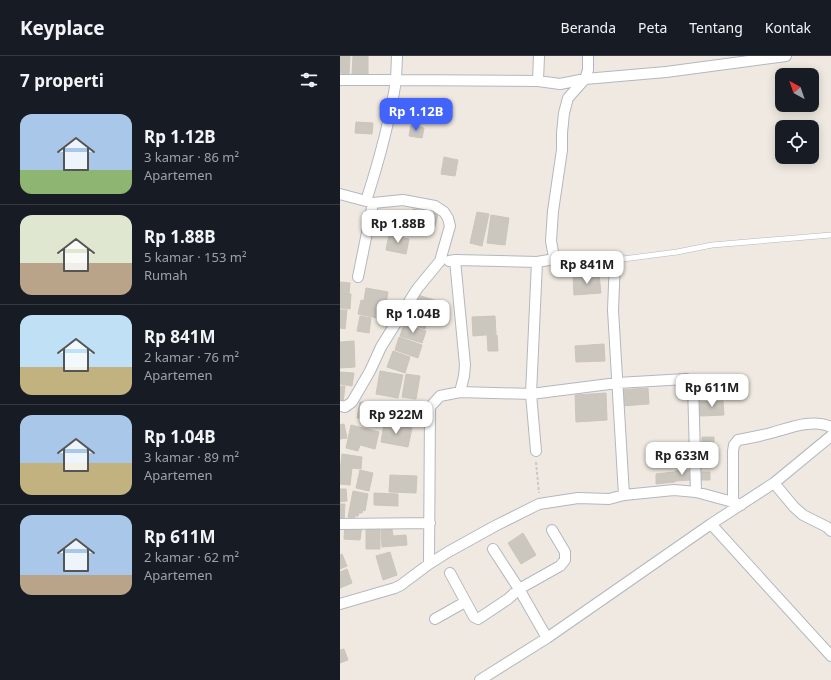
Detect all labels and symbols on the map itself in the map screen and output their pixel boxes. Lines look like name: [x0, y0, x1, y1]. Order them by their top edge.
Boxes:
north arrow: [775, 68, 819, 112]
pin: Rp 1.12B: [375, 98, 457, 132]
pin: Rp 1.88B: [357, 210, 439, 244]
pin: Rp 841M: [550, 251, 624, 285]
pin: Rp 1.04B: [372, 300, 454, 334]
pin: Rp 611M: [675, 374, 749, 408]
pin: Rp 922M: [359, 401, 433, 435]
pin: Rp 633M: [645, 442, 719, 476]

